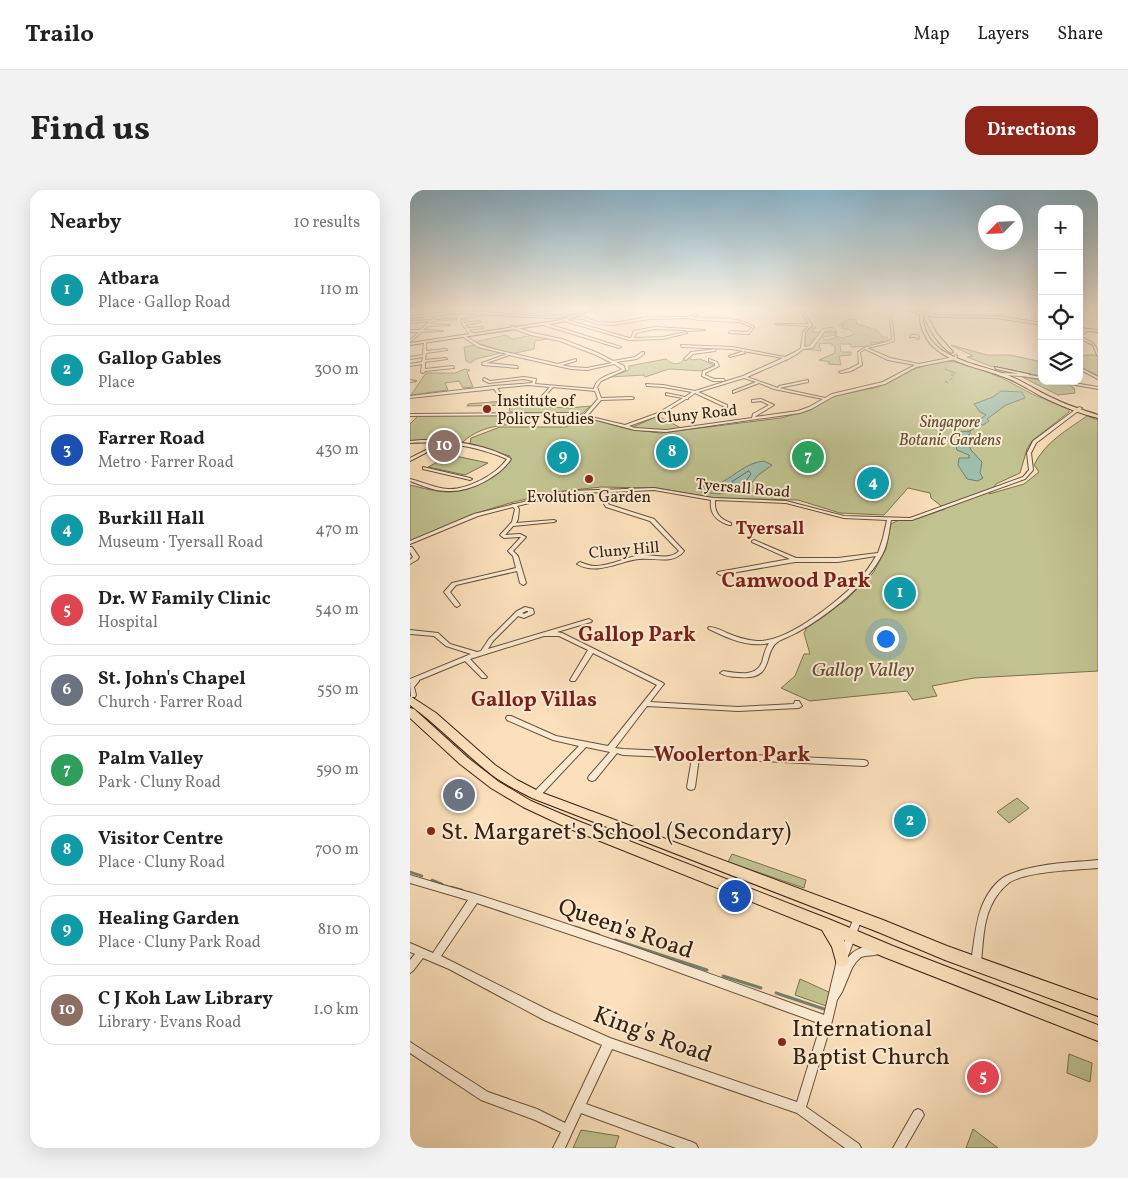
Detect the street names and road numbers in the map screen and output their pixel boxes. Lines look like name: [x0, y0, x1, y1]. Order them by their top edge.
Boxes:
street label: Cluny Road: [656, 400, 738, 430]
street label: Tyersall Road: [695, 474, 791, 504]
street label: Cluny Hill: [588, 537, 661, 565]
street label: Queen's Road: [553, 891, 698, 969]
street label: King's Road: [588, 999, 716, 1073]

